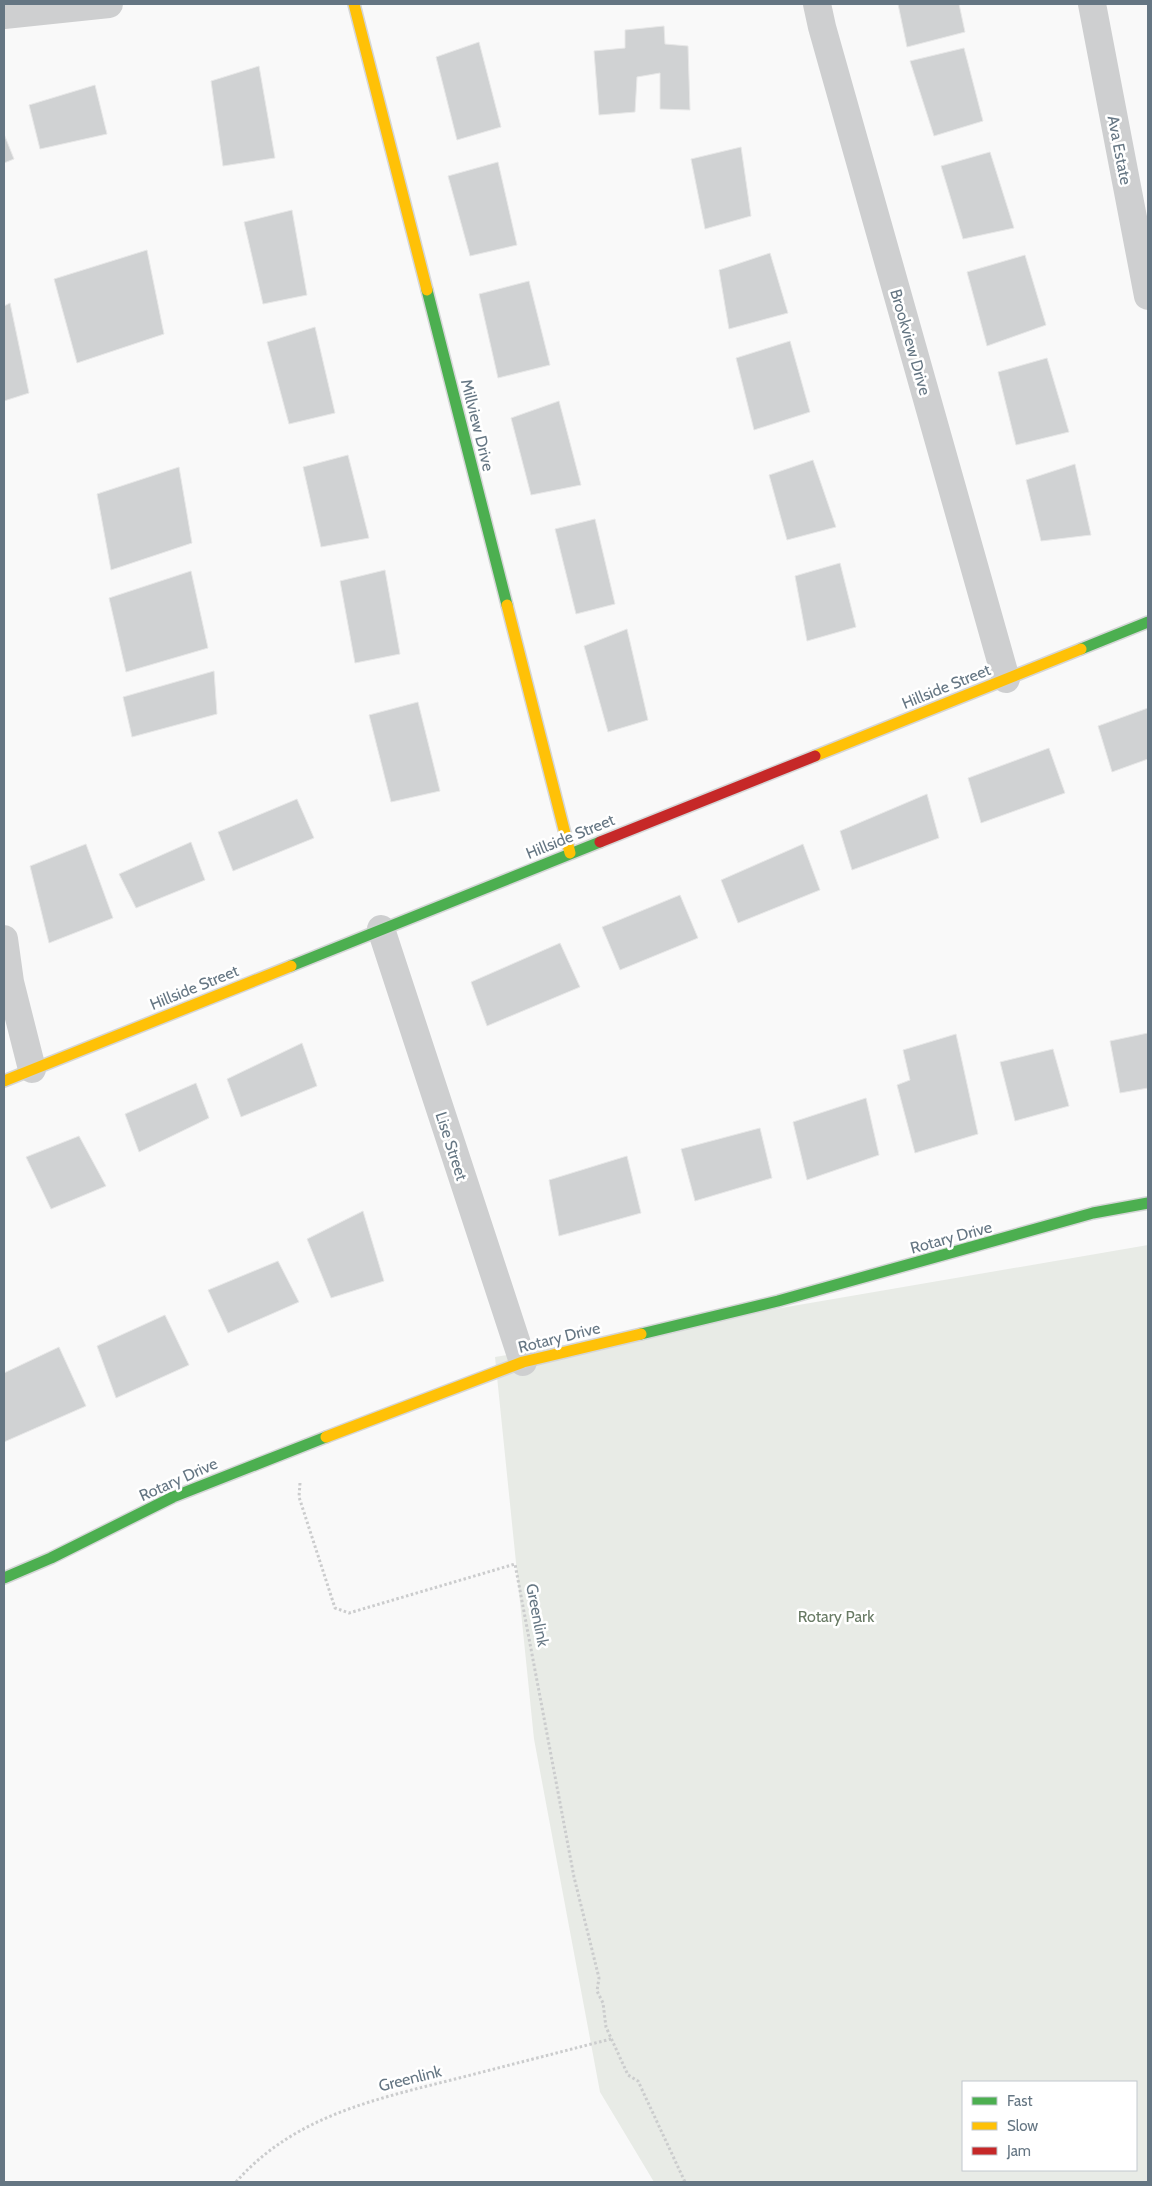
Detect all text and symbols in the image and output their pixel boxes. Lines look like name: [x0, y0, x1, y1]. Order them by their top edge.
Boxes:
street label: Ava Estate: [1103, 114, 1136, 186]
street label: Brookview Drive: [886, 287, 935, 397]
street label: Millview Drive: [457, 377, 498, 473]
street label: Hillside Street: [899, 660, 994, 713]
street label: Hillside Street: [523, 810, 618, 863]
street label: Hillside Street: [147, 961, 242, 1014]
street label: Lise Street: [432, 1109, 472, 1183]
street label: Rotary Drive: [908, 1217, 994, 1257]
street label: Rotary Drive: [516, 1318, 602, 1357]
street label: Rotary Drive: [136, 1454, 220, 1505]
street label: Greenlink: [522, 1582, 553, 1649]
park label: Rotary Park: [798, 1607, 875, 1626]
street label: Greenlink: [377, 2061, 444, 2095]
legend: [962, 2081, 1137, 2171]
text: Fast: [1007, 2092, 1032, 2110]
text: Slow: [1007, 2117, 1038, 2135]
text: Jam: [1006, 2142, 1031, 2160]

